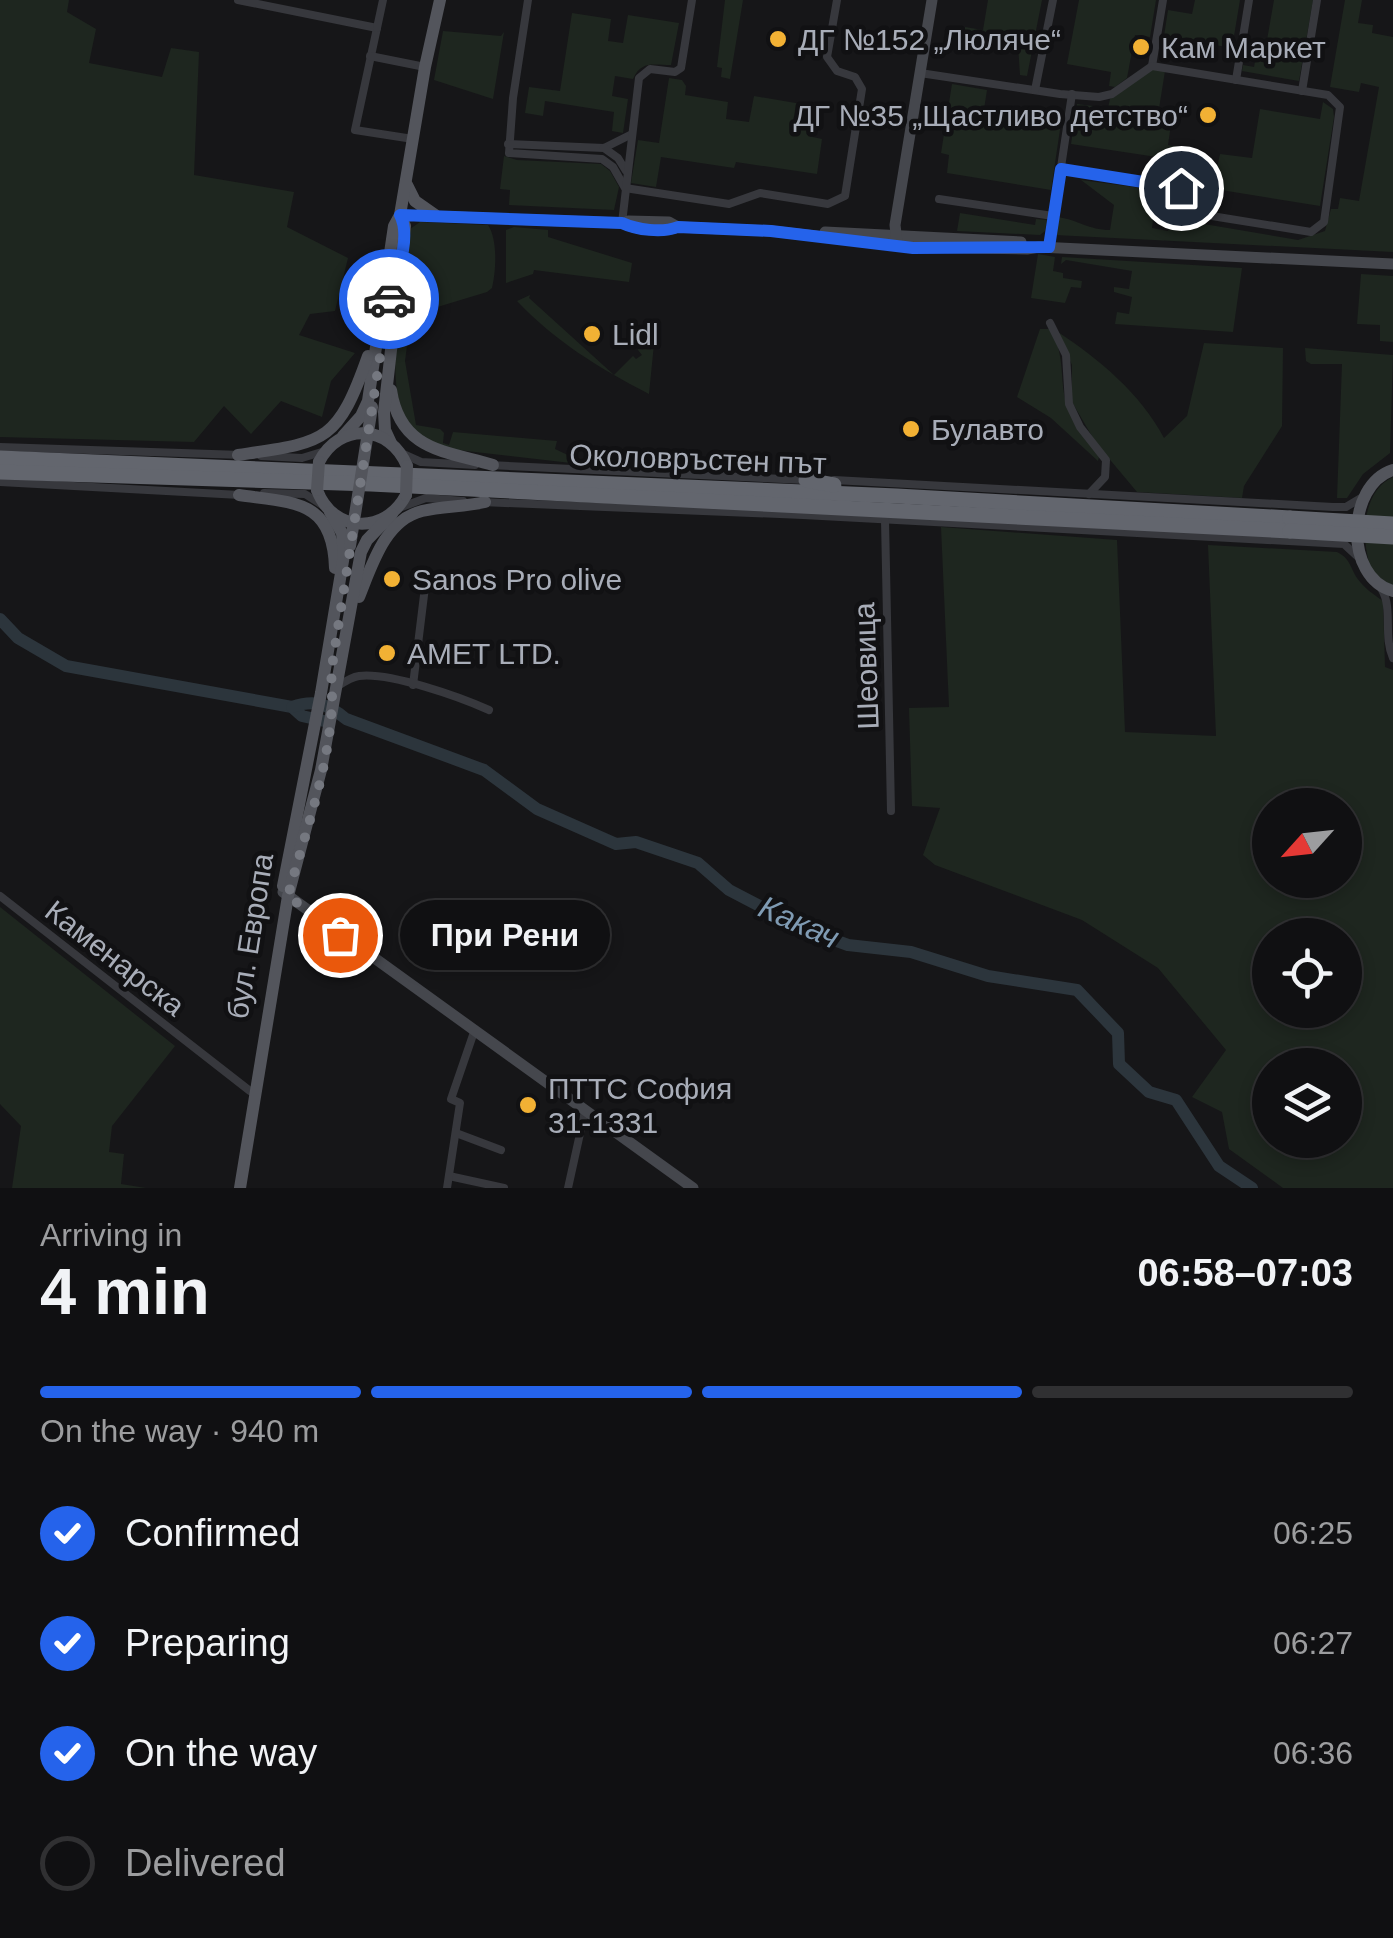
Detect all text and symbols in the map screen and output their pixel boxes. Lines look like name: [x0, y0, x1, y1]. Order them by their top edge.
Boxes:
place label: ДГ №152 „Люляче“: [798, 23, 1061, 56]
marker: ДГ №152 „Люляче“: [767, 28, 789, 50]
place label: Кам Маркет: [1161, 31, 1326, 64]
marker: Кам Маркет: [1130, 36, 1152, 58]
place label: ДГ №35 „Щастливо детство“: [794, 99, 1188, 132]
marker: ДГ №35 „Щастливо детство“: [1197, 104, 1219, 126]
pin: [1139, 146, 1224, 231]
icon: home: [1154, 161, 1209, 216]
courier: [339, 249, 439, 349]
icon: car: [362, 272, 417, 327]
place label: Lidl: [612, 318, 659, 351]
marker: Lidl: [581, 323, 603, 345]
place label: Булавто: [931, 413, 1044, 446]
marker: Булавто: [900, 418, 922, 440]
street label: Околовръстен път: [569, 438, 827, 480]
place label: Sanos Pro olive: [412, 563, 622, 596]
marker: Sanos Pro olive: [381, 568, 403, 590]
street label: Шеовица: [847, 601, 885, 730]
place label: AMET LTD.: [407, 637, 561, 670]
marker: AMET LTD.: [376, 642, 398, 664]
north arrow: [1252, 788, 1362, 898]
map controls: [1252, 788, 1362, 1158]
street label: бул. Европа: [221, 851, 279, 1021]
water label: Какач: [753, 888, 845, 956]
pin: [298, 893, 383, 978]
street label: Каменарска: [39, 894, 191, 1023]
callout: При Рени: [400, 900, 610, 970]
icon: bag: [313, 908, 368, 963]
text: При Рени: [431, 917, 579, 953]
button: locate: [1252, 918, 1362, 1028]
button: layers: [1252, 1048, 1362, 1158]
place label: ПТТС София 31-1331: [548, 1072, 732, 1139]
marker: ПТТС София 31-1331: [517, 1094, 539, 1116]
text: Arriving in: [40, 1217, 182, 1253]
text: 06:58–07:03: [1137, 1252, 1353, 1294]
text: 4 min: [40, 1255, 210, 1328]
text: On the way · 940 m: [40, 1413, 319, 1449]
icon: check: [40, 1506, 95, 1561]
text: Confirmed: [125, 1512, 300, 1554]
text: 06:25: [1273, 1515, 1353, 1551]
icon: check: [40, 1616, 95, 1671]
text: Preparing: [125, 1622, 290, 1664]
text: 06:27: [1273, 1625, 1353, 1661]
icon: check: [40, 1726, 95, 1781]
text: On the way: [125, 1732, 317, 1774]
text: 06:36: [1273, 1735, 1353, 1771]
text: Delivered: [125, 1842, 286, 1884]

